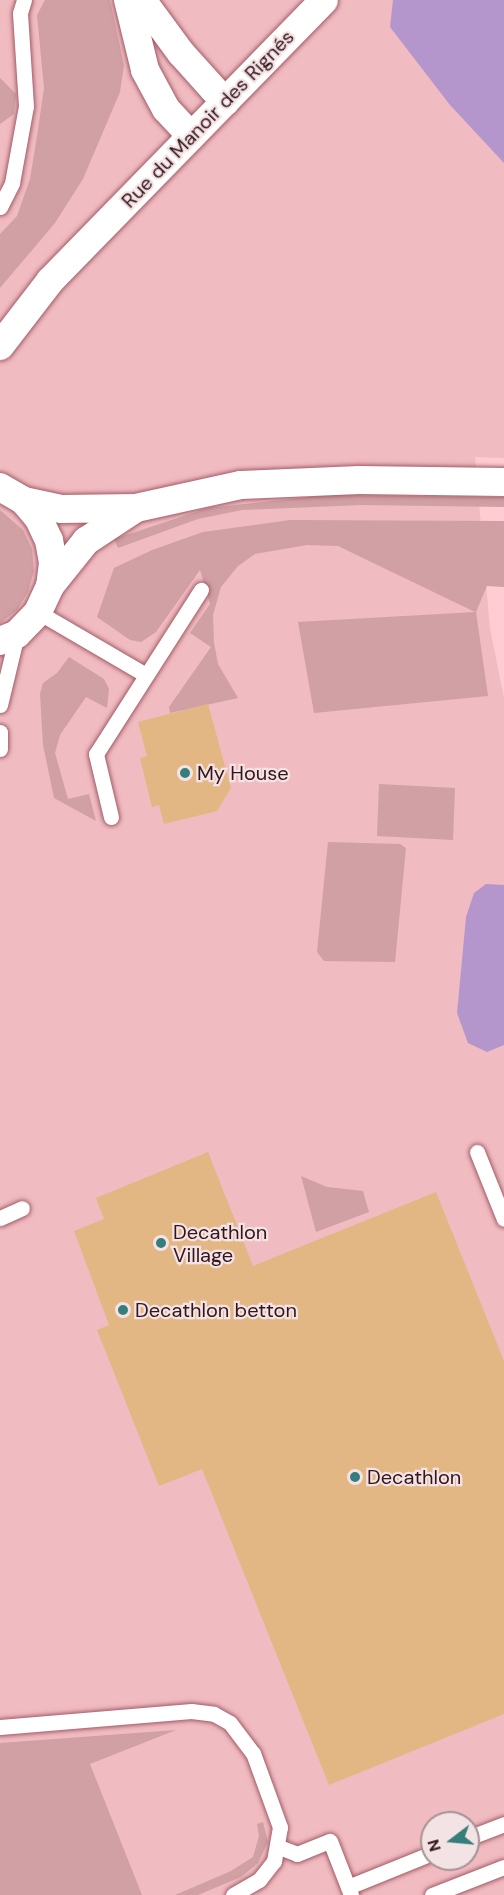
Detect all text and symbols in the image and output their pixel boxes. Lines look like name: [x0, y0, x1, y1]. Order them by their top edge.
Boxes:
street label: Rue du Manoir des Rignés: [117, 25, 299, 213]
place label: My House: [197, 761, 289, 785]
marker: My House: [178, 766, 192, 780]
place label: Decathlon Village: [173, 1220, 267, 1267]
marker: Decathlon Village: [154, 1236, 168, 1250]
place label: Decathlon betton: [135, 1298, 297, 1322]
marker: Decathlon betton: [116, 1303, 130, 1317]
place label: Decathlon: [367, 1465, 461, 1489]
marker: Decathlon: [348, 1470, 362, 1484]
north arrow: [420, 1811, 480, 1871]
text: N: [422, 1837, 446, 1854]

